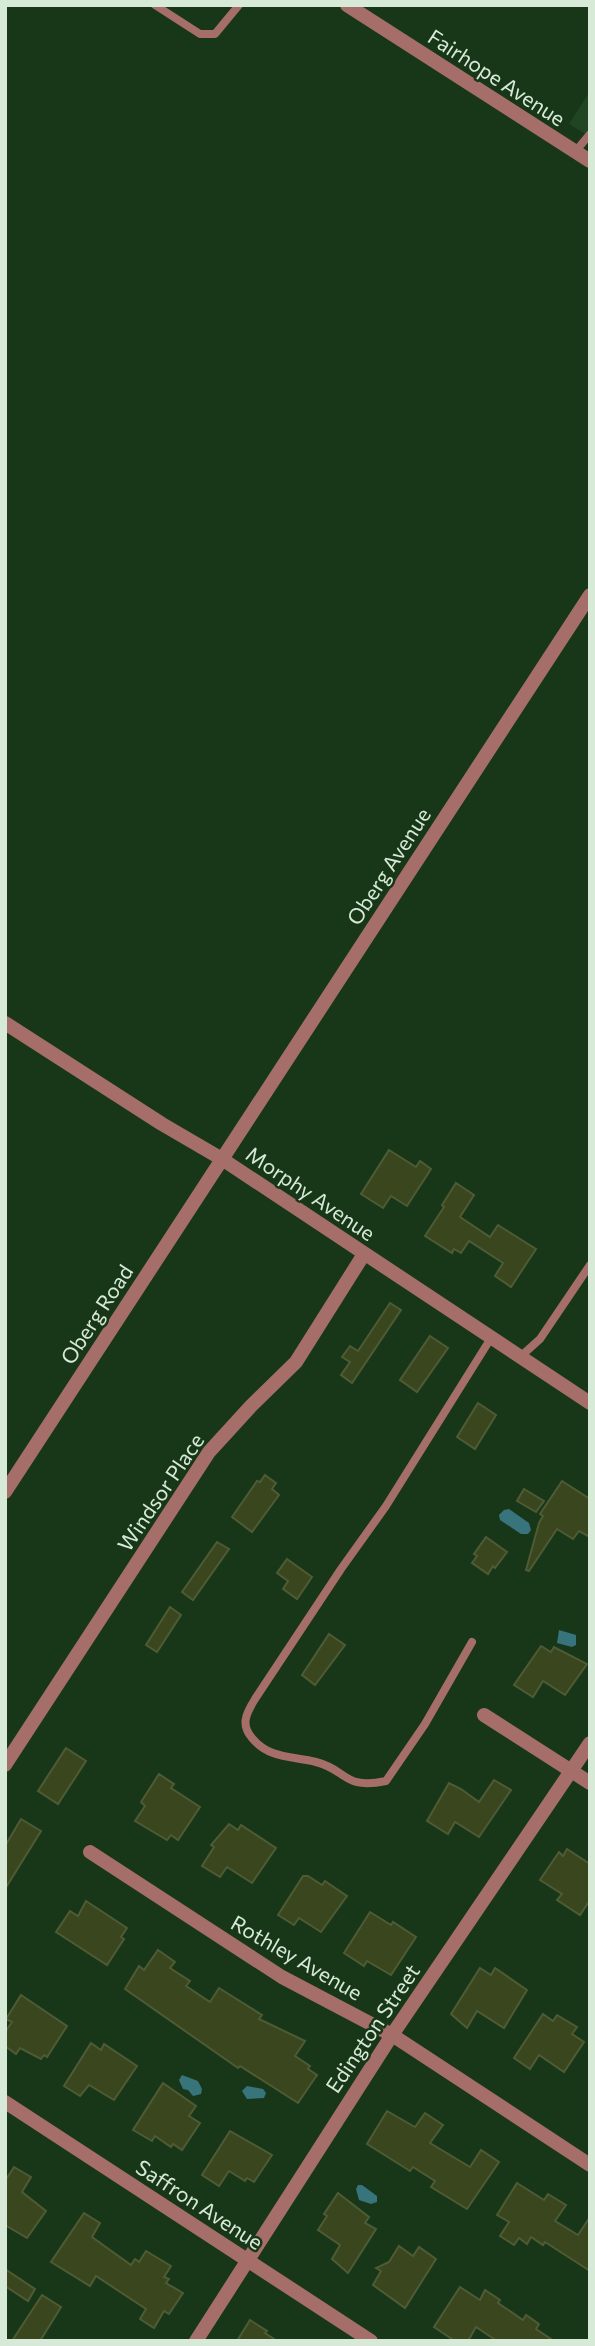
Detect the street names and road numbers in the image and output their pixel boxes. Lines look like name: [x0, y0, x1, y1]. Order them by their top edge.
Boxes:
street label: Fairhope Avenue: [424, 23, 570, 131]
street label: Oberg Avenue: [341, 803, 435, 929]
street label: Morphy Avenue: [242, 1141, 380, 1245]
street label: Oberg Road: [55, 1260, 137, 1368]
street label: Windsor Place: [111, 1428, 209, 1556]
street label: Rothley Avenue: [227, 1909, 367, 2005]
street label: Edington Street: [320, 1959, 424, 2097]
street label: Saffron Avenue: [132, 2154, 268, 2254]

